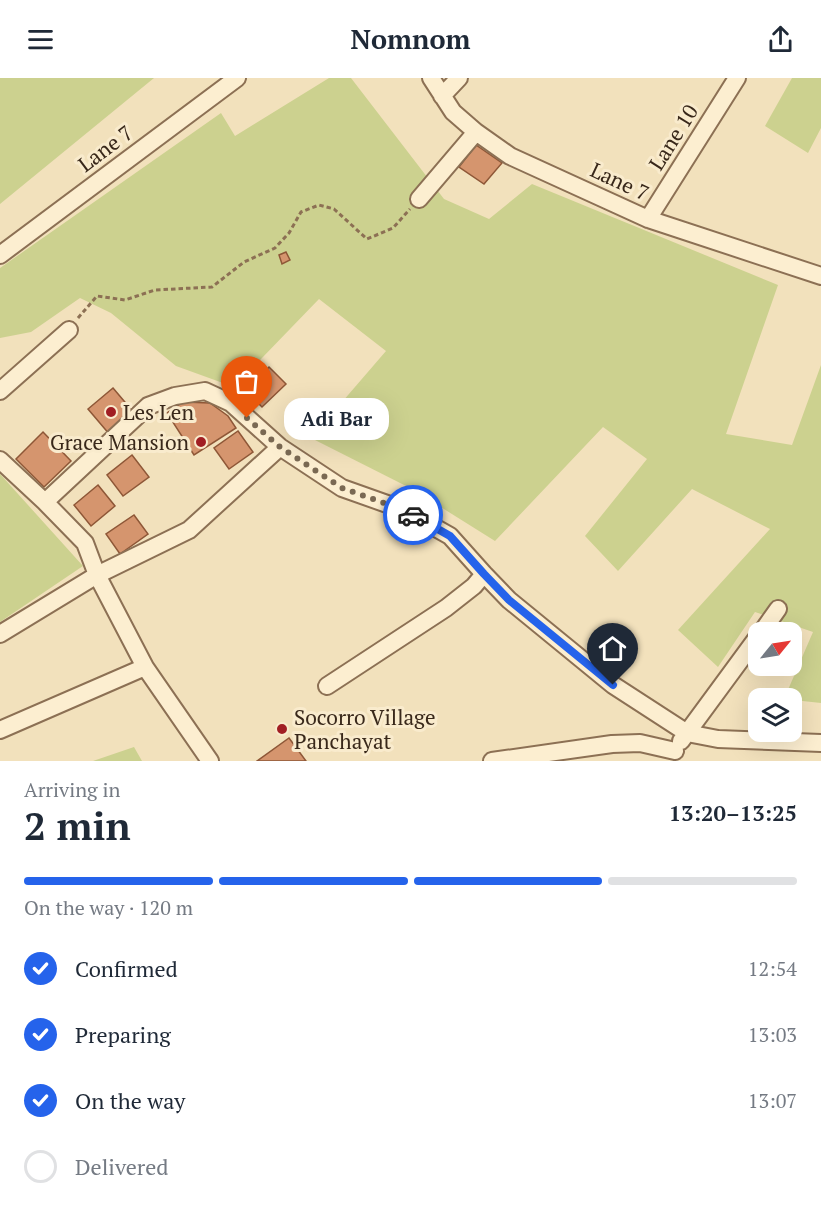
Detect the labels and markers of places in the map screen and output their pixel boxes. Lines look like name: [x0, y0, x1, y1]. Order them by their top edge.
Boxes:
pin: [221, 356, 272, 418]
callout: Adi Bar: [283, 397, 388, 439]
place label: Les Len: [123, 398, 194, 426]
marker: Les Len: [104, 405, 118, 419]
place label: Grace Mansion: [50, 428, 190, 456]
marker: Grace Mansion: [194, 435, 208, 449]
pin: [587, 623, 638, 685]
place label: Socorro Village Panchayat: [294, 703, 436, 755]
marker: Socorro Village Panchayat: [275, 722, 289, 736]

